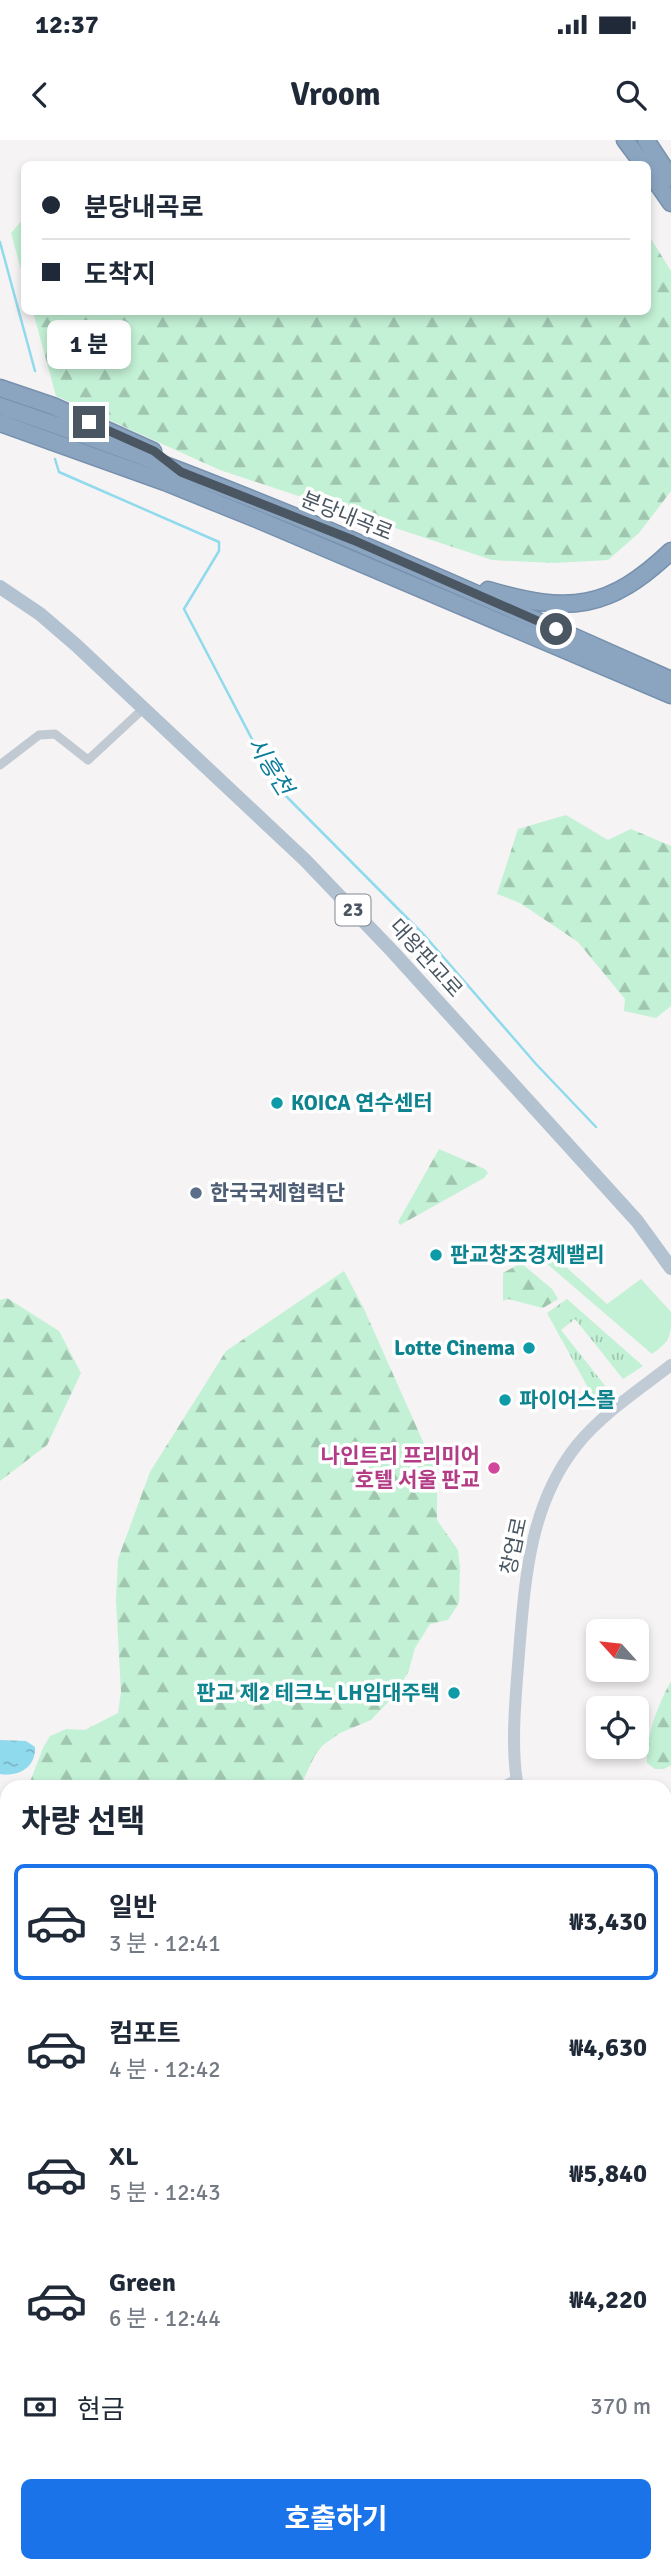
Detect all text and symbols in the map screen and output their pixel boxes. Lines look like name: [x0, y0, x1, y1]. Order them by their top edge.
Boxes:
text: 12:37: [35, 9, 99, 41]
text: Vroom: [290, 75, 381, 114]
icon: back: [21, 76, 59, 114]
icon: search: [612, 76, 650, 114]
text: 분당내곡로: [84, 192, 204, 224]
text: 도착지: [84, 259, 156, 291]
callout: 1 분: [47, 320, 131, 370]
text: 1 분: [70, 330, 108, 359]
route end: [73, 406, 105, 438]
street label: 분당내곡로: [297, 486, 397, 546]
route start: [540, 613, 572, 645]
water label: 시흥천: [241, 731, 301, 803]
road number: 23: [336, 894, 370, 926]
street label: 대왕판교로: [384, 913, 468, 1003]
place label: KOICA 연수센터: [291, 1090, 433, 1116]
marker: KOICA 연수센터: [269, 1095, 285, 1111]
place label: 한국국제협력단: [210, 1180, 345, 1206]
marker: 한국국제협력단: [188, 1185, 204, 1201]
place label: 판교창조경제밸리: [450, 1242, 605, 1268]
marker: 판교창조경제밸리: [428, 1247, 444, 1263]
place label: Lotte Cinema: [394, 1335, 515, 1361]
marker: Lotte Cinema: [521, 1340, 537, 1356]
place label: 파이어스몰: [519, 1387, 616, 1413]
marker: 파이어스몰: [497, 1392, 513, 1408]
place label: 나인트리 프리미어 호텔 서울 판교: [321, 1443, 480, 1493]
marker: 나인트리 프리미어 호텔 서울 판교: [486, 1460, 502, 1476]
street label: 창업로: [495, 1515, 533, 1577]
north arrow: [586, 1619, 649, 1682]
map controls: [586, 1619, 649, 1759]
place label: 판교 제2 테크노 LH임대주택: [196, 1680, 440, 1706]
marker: 판교 제2 테크노 LH임대주택: [446, 1685, 462, 1701]
button: locate: [586, 1696, 649, 1759]
text: 차량 선택: [21, 1802, 146, 1841]
icon: car: [25, 1891, 88, 1954]
text: 일반: [109, 1892, 157, 1924]
text: ₩3,430: [569, 1906, 647, 1938]
text: 3 분 · 12:41: [109, 1929, 221, 1958]
icon: car: [25, 2017, 88, 2080]
text: 컴포트: [109, 2018, 181, 2050]
text: ₩4,630: [569, 2032, 647, 2064]
text: 4 분 · 12:42: [109, 2055, 221, 2084]
text: XL: [109, 2141, 139, 2173]
icon: car: [25, 2143, 88, 2206]
text: ₩5,840: [569, 2158, 647, 2190]
text: 5 분 · 12:43: [109, 2178, 221, 2207]
text: Green: [109, 2267, 176, 2299]
icon: car: [25, 2269, 88, 2332]
text: ₩4,220: [569, 2284, 647, 2316]
text: 6 분 · 12:44: [109, 2304, 221, 2333]
icon: cash: [21, 2388, 59, 2426]
text: 370 m: [590, 2392, 651, 2421]
text: 현금: [77, 2394, 125, 2426]
button: 호출하기: [21, 2479, 651, 2559]

